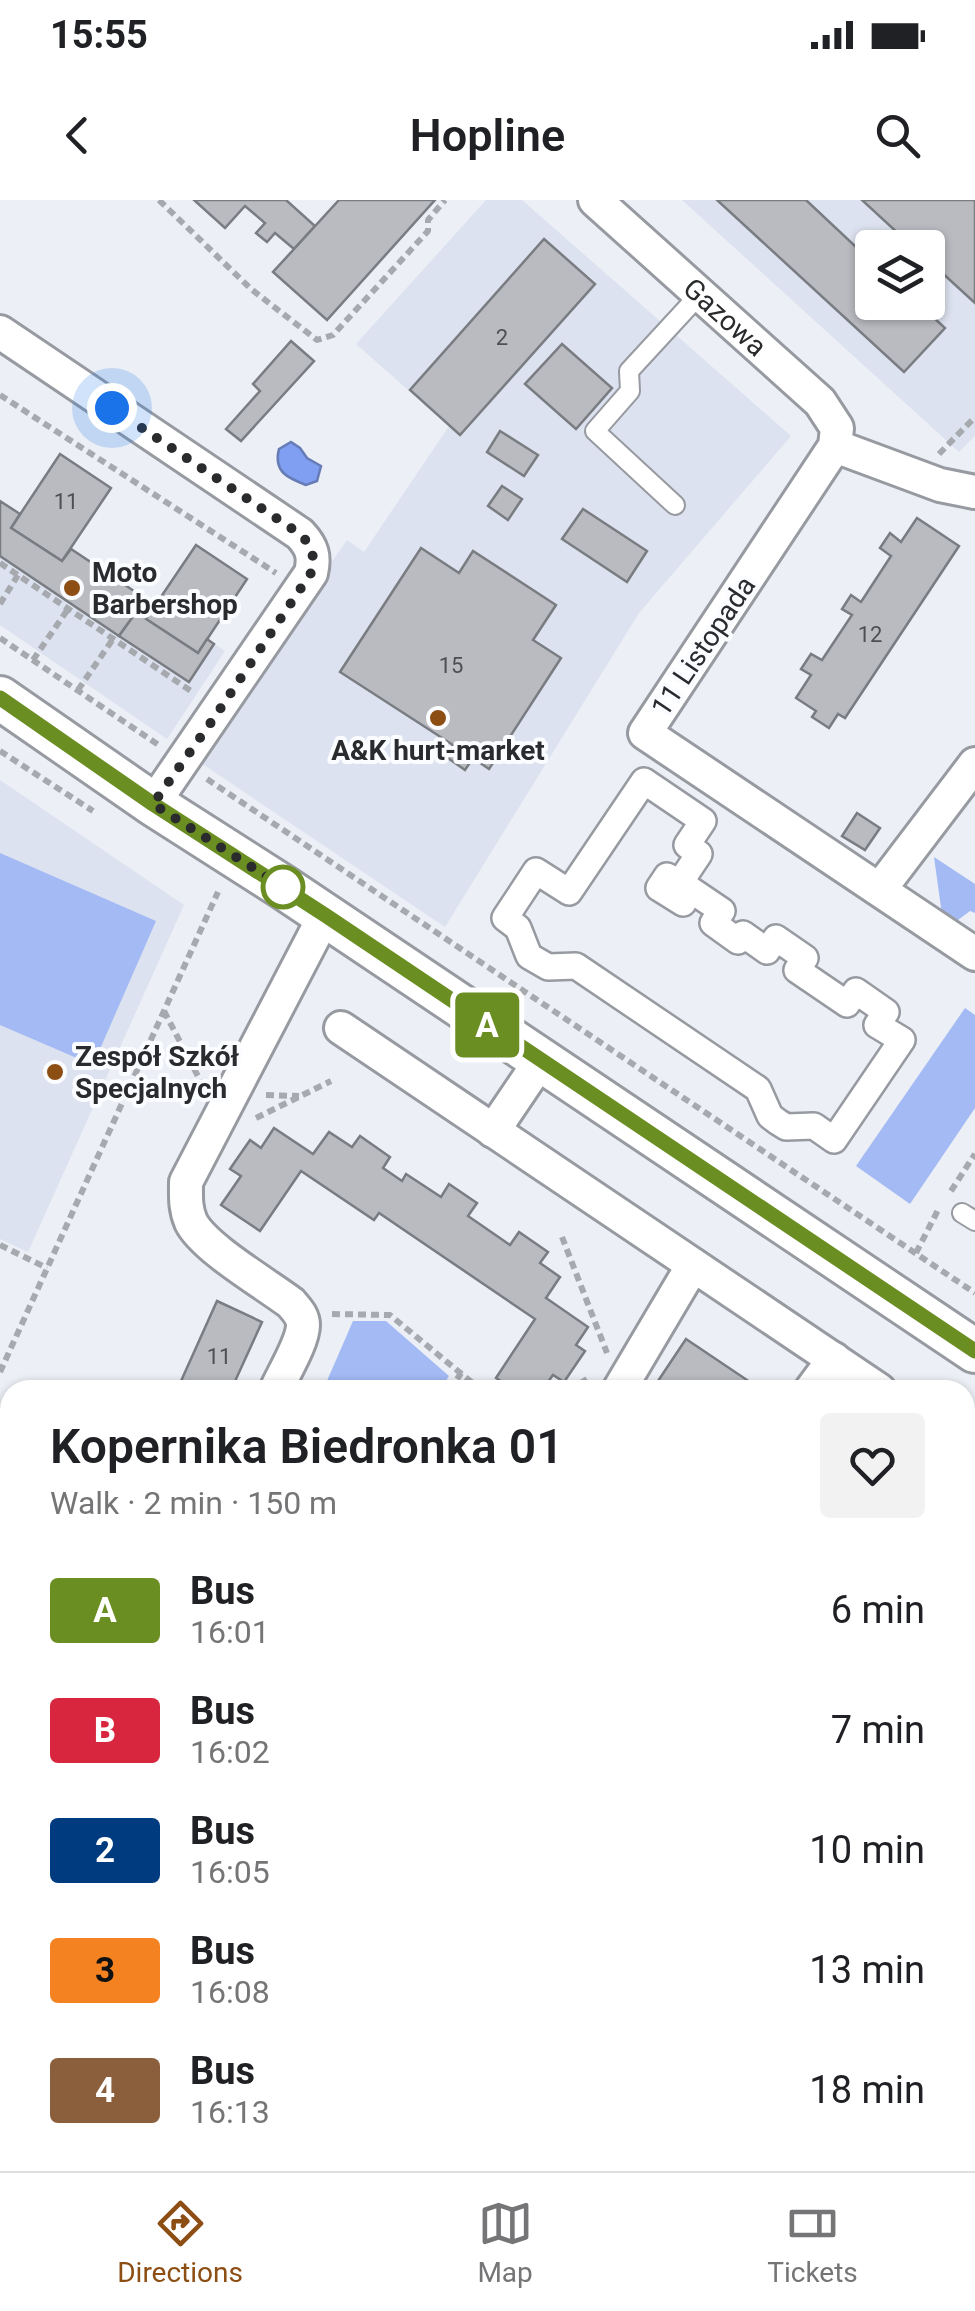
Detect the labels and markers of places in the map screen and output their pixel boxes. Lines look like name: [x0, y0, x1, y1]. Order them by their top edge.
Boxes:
place label: Moto Barbershop: [92, 556, 238, 621]
marker: Moto Barbershop: [61, 577, 83, 599]
marker: A&K hurt-market: [427, 707, 449, 729]
place label: A&K hurt-market: [331, 734, 545, 767]
unlabelled marker: [262, 866, 304, 908]
place label: Zespół Szkół Specjalnych: [75, 1040, 240, 1105]
marker: Zespół Szkół Specjalnych: [44, 1061, 66, 1083]

